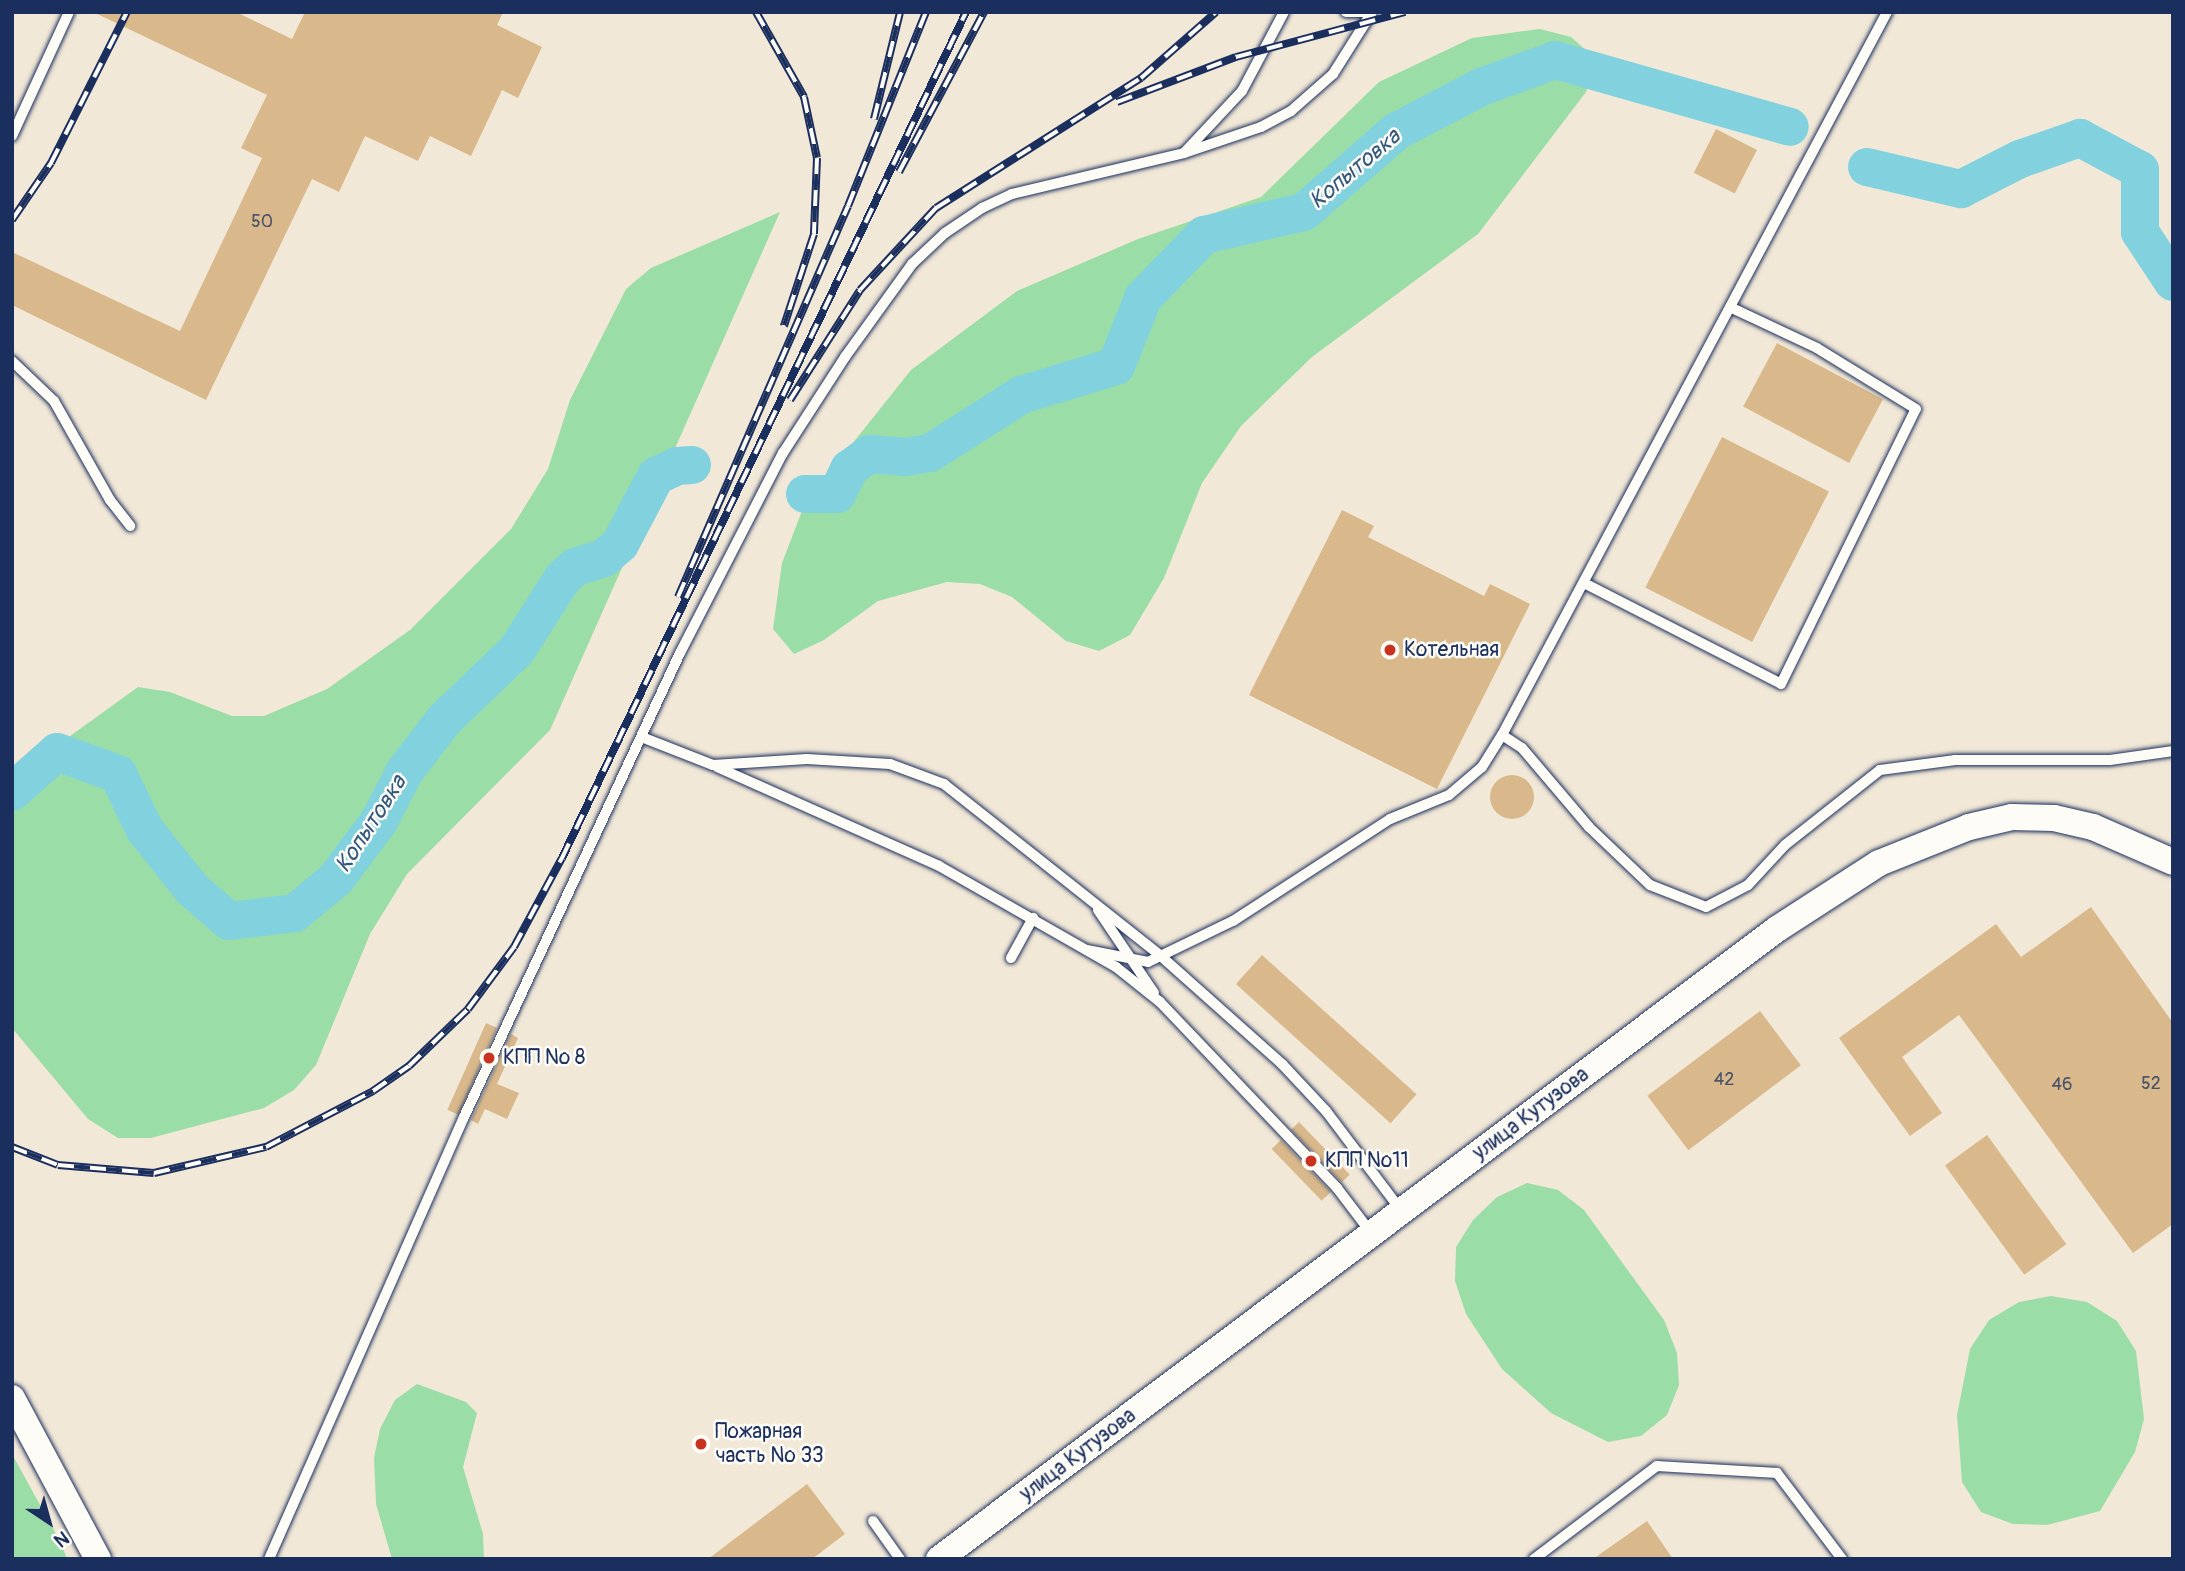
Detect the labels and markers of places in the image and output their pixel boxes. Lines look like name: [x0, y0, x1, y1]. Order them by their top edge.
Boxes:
place label: Котельная: [1404, 637, 1499, 663]
marker: Котельная: [1382, 642, 1398, 658]
place label: КПП № 8: [503, 1045, 585, 1071]
marker: КПП № 8: [481, 1050, 497, 1066]
place label: КПП №11: [1325, 1148, 1409, 1174]
marker: КПП №11: [1303, 1153, 1319, 1169]
place label: Пожарная часть № 33: [715, 1419, 824, 1469]
marker: Пожарная часть № 33: [693, 1436, 709, 1452]

